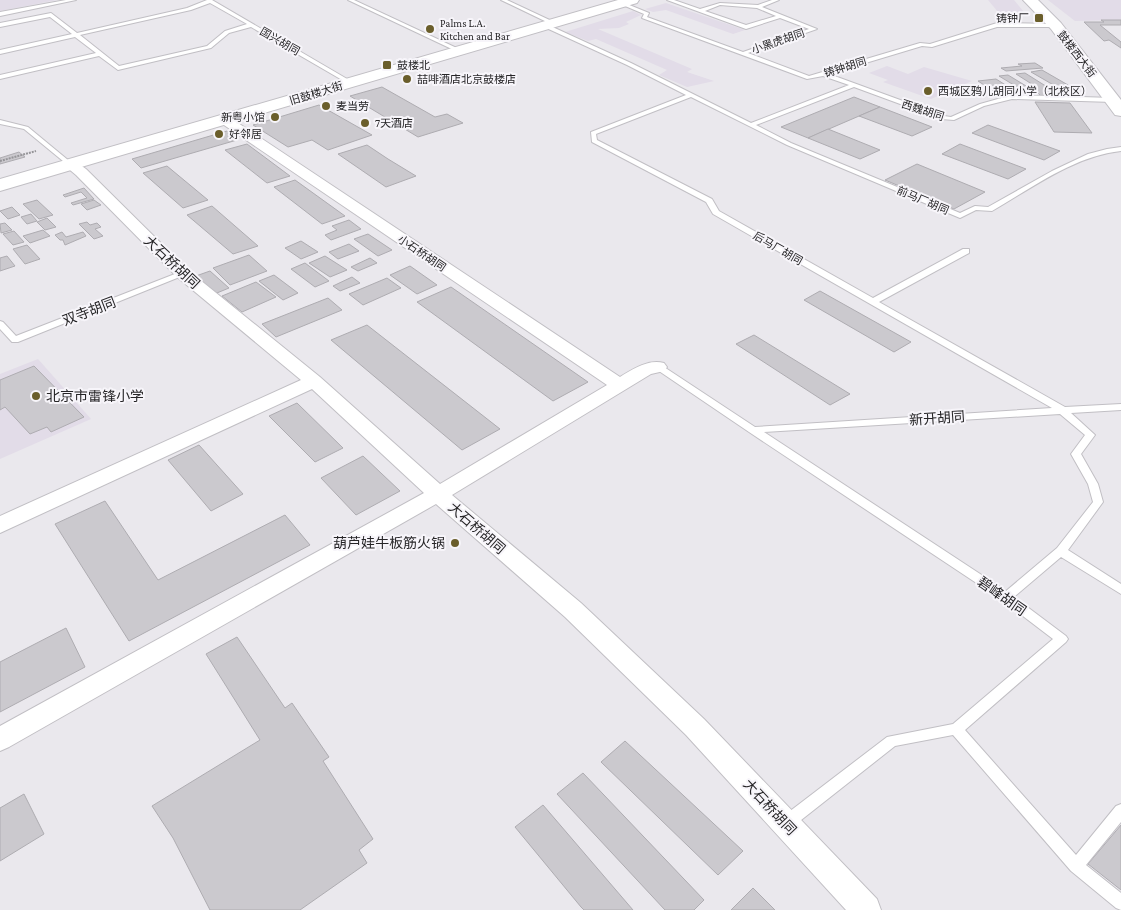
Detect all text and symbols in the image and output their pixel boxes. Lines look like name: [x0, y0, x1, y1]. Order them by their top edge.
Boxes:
place label: 铸钟厂: [996, 12, 1029, 24]
marker: 铸钟厂: [1033, 12, 1045, 24]
place label: Palms L.A. Kitchen and Bar: [440, 17, 510, 42]
marker: Palms L.A. Kitchen and Bar: [424, 23, 436, 35]
street label: 国兴胡同: [258, 25, 302, 57]
street label: 小黑虎胡同: [750, 26, 806, 56]
street label: 鼓楼西大街: [1055, 29, 1099, 79]
street label: 铸钟胡同: [822, 55, 868, 79]
marker: 鼓楼北: [381, 59, 393, 71]
place label: 鼓楼北: [397, 59, 430, 71]
marker: 喆啡酒店北京鼓楼店: [401, 73, 413, 85]
place label: 喆啡酒店北京鼓楼店: [417, 73, 516, 85]
street label: 旧鼓楼大街: [288, 79, 344, 107]
marker: 西城区鸦儿胡同小学（北校区）: [922, 85, 934, 97]
place label: 西城区鸦儿胡同小学（北校区）: [938, 85, 1092, 97]
street label: 西魏胡同: [900, 97, 946, 123]
marker: 麦当劳: [320, 100, 332, 112]
place label: 麦当劳: [336, 100, 369, 112]
place label: 新粤小馆: [221, 111, 265, 123]
marker: 新粤小馆: [269, 111, 281, 123]
marker: 7天酒店: [359, 117, 371, 129]
place label: 7天酒店: [375, 117, 413, 129]
marker: 好邻居: [213, 128, 225, 140]
place label: 好邻居: [229, 128, 262, 140]
street label: 前马厂胡同: [895, 184, 951, 216]
street label: 后马厂胡同: [751, 229, 805, 267]
street label: 大石桥胡同: [141, 232, 203, 292]
street label: 小石桥胡同: [396, 233, 448, 273]
street label: 双寺胡同: [60, 293, 118, 329]
place label: 北京市雷锋小学: [46, 388, 144, 404]
marker: 北京市雷锋小学: [30, 390, 42, 402]
street label: 新开胡同: [909, 408, 965, 428]
street label: 大石桥胡同: [445, 499, 509, 557]
place label: 葫芦娃牛板筋火锅: [333, 535, 445, 551]
marker: 葫芦娃牛板筋火锅: [449, 537, 461, 549]
street label: 碧峰胡同: [974, 573, 1030, 619]
street label: 大石桥胡同: [740, 776, 800, 838]

